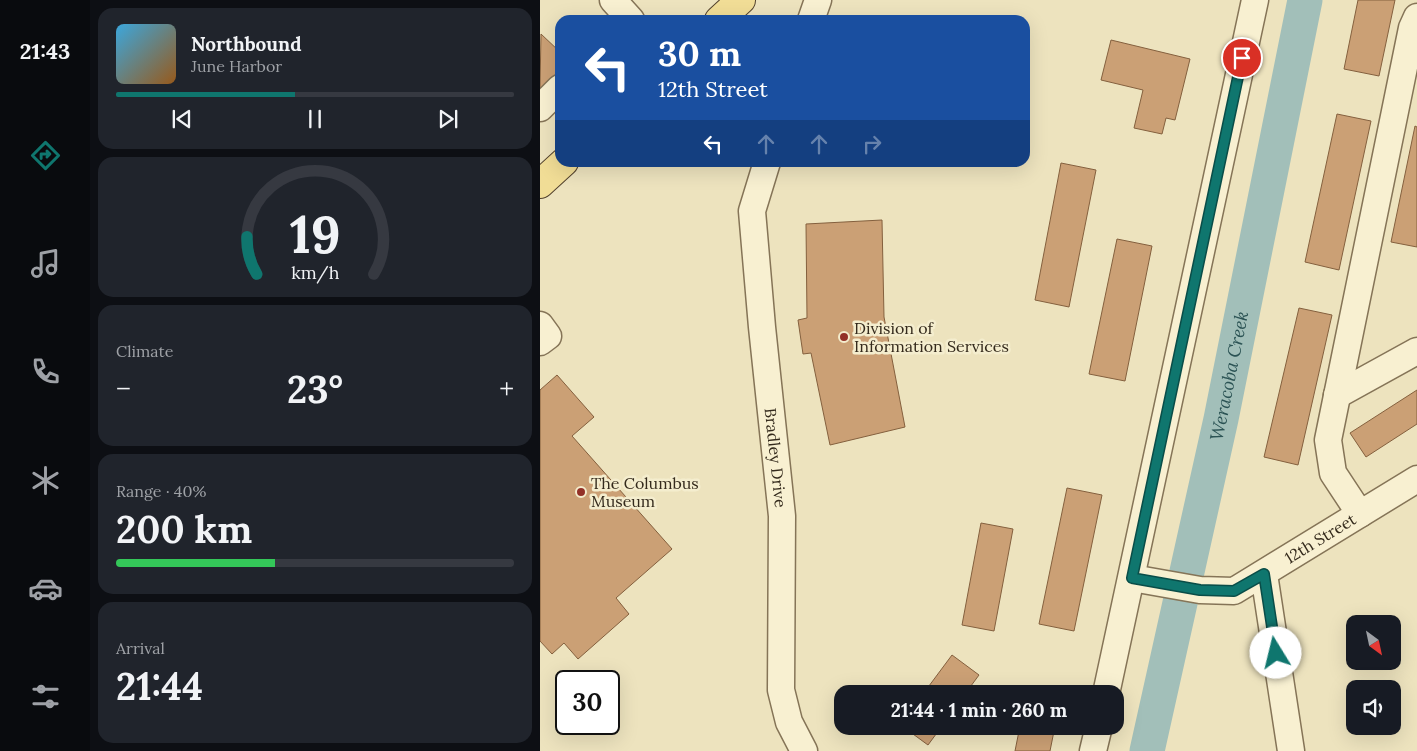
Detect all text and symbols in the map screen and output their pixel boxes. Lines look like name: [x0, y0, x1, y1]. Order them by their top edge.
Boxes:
text: 30 m: [658, 31, 741, 76]
text: Northbound: [191, 32, 302, 56]
icon: left: [575, 35, 640, 100]
text: 21:43: [20, 37, 70, 65]
pin: [1221, 37, 1263, 79]
icon: arrive: [1228, 44, 1256, 72]
text: June Harbor: [191, 56, 282, 76]
text: 12th Street: [658, 75, 768, 103]
icon: previous: [168, 105, 196, 133]
icon: pause: [301, 105, 329, 133]
icon: next: [434, 105, 462, 133]
icon: left: [699, 130, 727, 158]
icon: ahead: [752, 130, 780, 158]
icon: ahead: [805, 130, 833, 158]
icon: right: [858, 130, 886, 158]
icon: directions: [28, 138, 63, 173]
text: 19: [289, 201, 341, 267]
icon: music: [28, 246, 63, 281]
text: km/h: [291, 261, 339, 284]
water label: Weracoba Creek: [1204, 309, 1253, 443]
place label: Division of Information Services: [854, 318, 1009, 356]
marker: Division of Information Services: [838, 331, 850, 343]
text: Climate: [116, 341, 173, 361]
icon: phone: [28, 354, 63, 389]
text: 23°: [287, 365, 343, 413]
text: −: [116, 371, 131, 407]
text: +: [499, 371, 514, 407]
street label: Bradley Drive: [761, 407, 791, 509]
icon: climate: [28, 463, 63, 498]
place label: The Columbus Museum: [591, 473, 699, 511]
text: Range · 40%: [116, 481, 206, 501]
marker: The Columbus Museum: [575, 486, 587, 498]
text: 200 km: [116, 505, 252, 553]
street label: 12th Street: [1281, 509, 1360, 568]
icon: car: [28, 571, 63, 606]
north arrow: [1346, 615, 1401, 670]
map controls: [1346, 615, 1401, 735]
position arrow: [1249, 626, 1301, 678]
text: Arrival: [116, 638, 165, 658]
text: 21:44: [116, 662, 203, 710]
speed limit sign: 30: [555, 670, 620, 735]
icon: filters: [28, 679, 63, 714]
button: sound: [1346, 680, 1401, 735]
text: 21:44 · 1 min · 260 m: [891, 698, 1067, 722]

